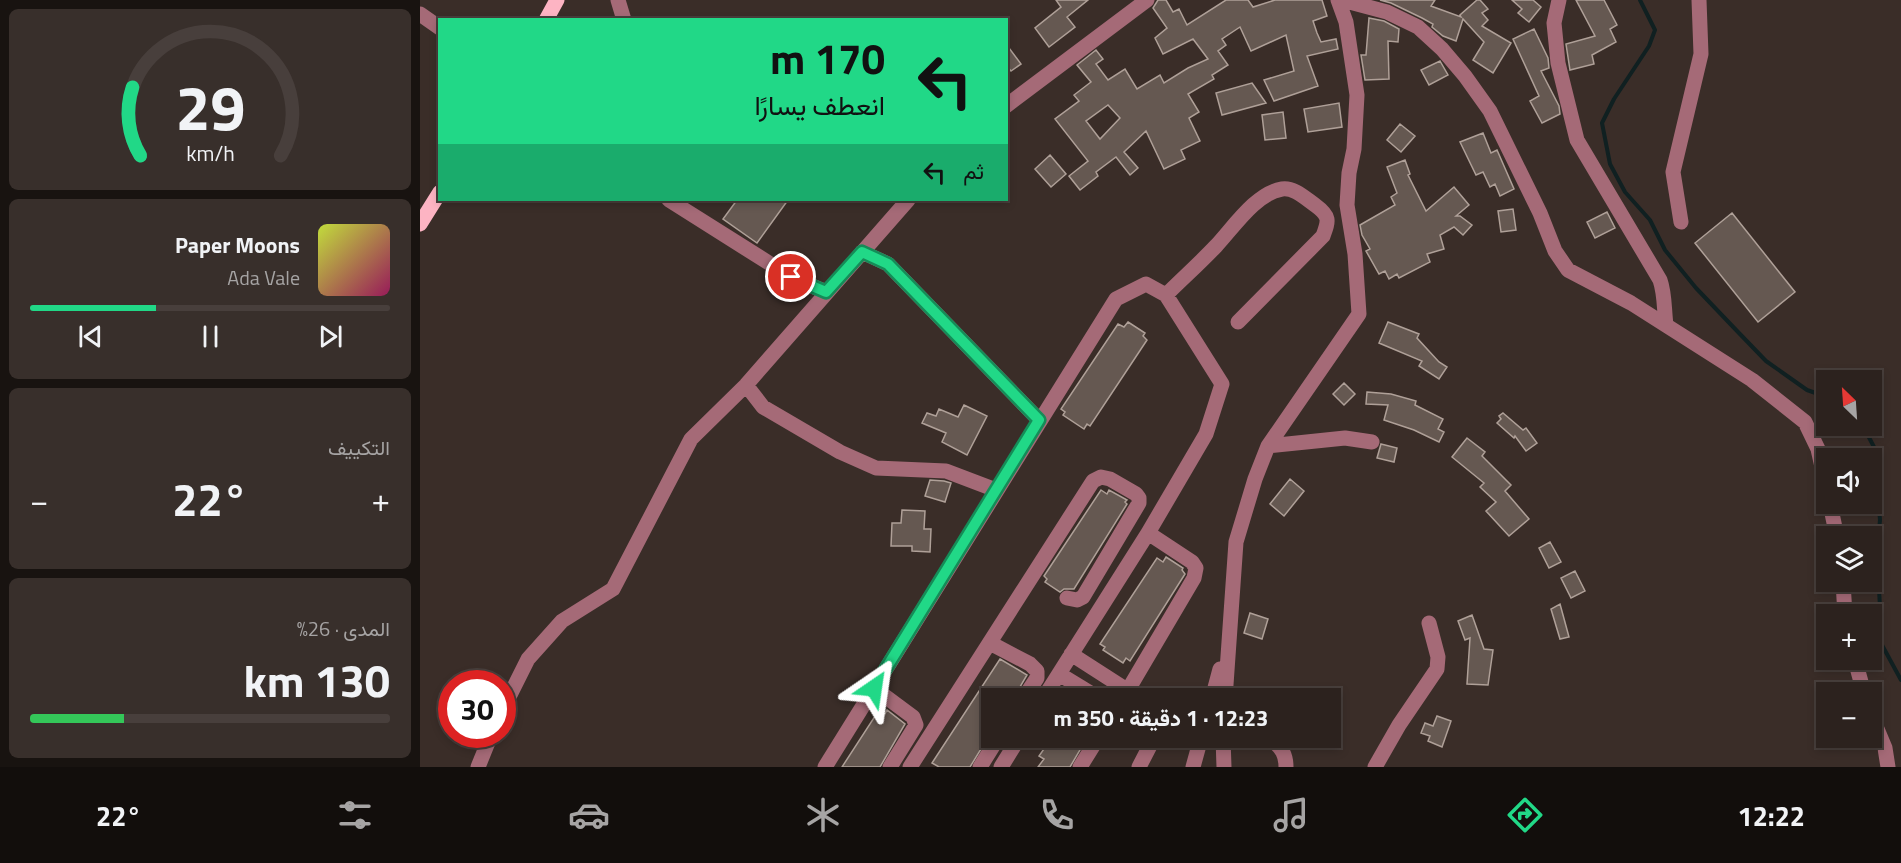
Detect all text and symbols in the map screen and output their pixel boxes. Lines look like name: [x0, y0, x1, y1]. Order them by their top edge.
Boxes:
text: 170 m: [770, 26, 885, 90]
icon: left: [906, 42, 984, 120]
text: 29: [175, 59, 245, 154]
text: انعطف يسارًا: [754, 84, 885, 125]
text: km/h: [186, 138, 234, 170]
text: ثم: [963, 154, 984, 188]
icon: left: [918, 156, 951, 189]
text: Paper Moons: [175, 228, 300, 262]
pin: [765, 251, 816, 302]
icon: arrive: [774, 260, 807, 293]
text: Ada Vale: [227, 262, 300, 293]
icon: previous: [74, 320, 107, 353]
icon: pause: [194, 320, 227, 353]
icon: next: [314, 320, 347, 353]
north arrow: [1816, 370, 1882, 436]
map controls: [1816, 370, 1882, 748]
text: التكييف: [328, 432, 390, 463]
button: sound: [1816, 448, 1882, 514]
text: 22°: [172, 465, 248, 533]
text: −: [30, 475, 48, 525]
text: +: [372, 475, 390, 525]
button: layers: [1816, 526, 1882, 592]
button: +: [1816, 604, 1882, 670]
text: المدى · 26%: [297, 613, 390, 644]
text: 130 km: [244, 646, 390, 714]
position arrow: [842, 656, 906, 720]
speed limit sign: 30: [438, 670, 516, 748]
button: −: [1816, 682, 1882, 748]
text: 12:23 · 1 دقيقة · 350 m: [1054, 701, 1268, 735]
icon: filters: [334, 794, 376, 836]
icon: car: [568, 794, 610, 836]
icon: climate: [802, 794, 844, 836]
icon: phone: [1036, 794, 1078, 836]
icon: music: [1270, 794, 1312, 836]
icon: directions: [1504, 794, 1546, 836]
text: 22°: [96, 795, 141, 836]
text: 12:22: [1738, 795, 1805, 836]

